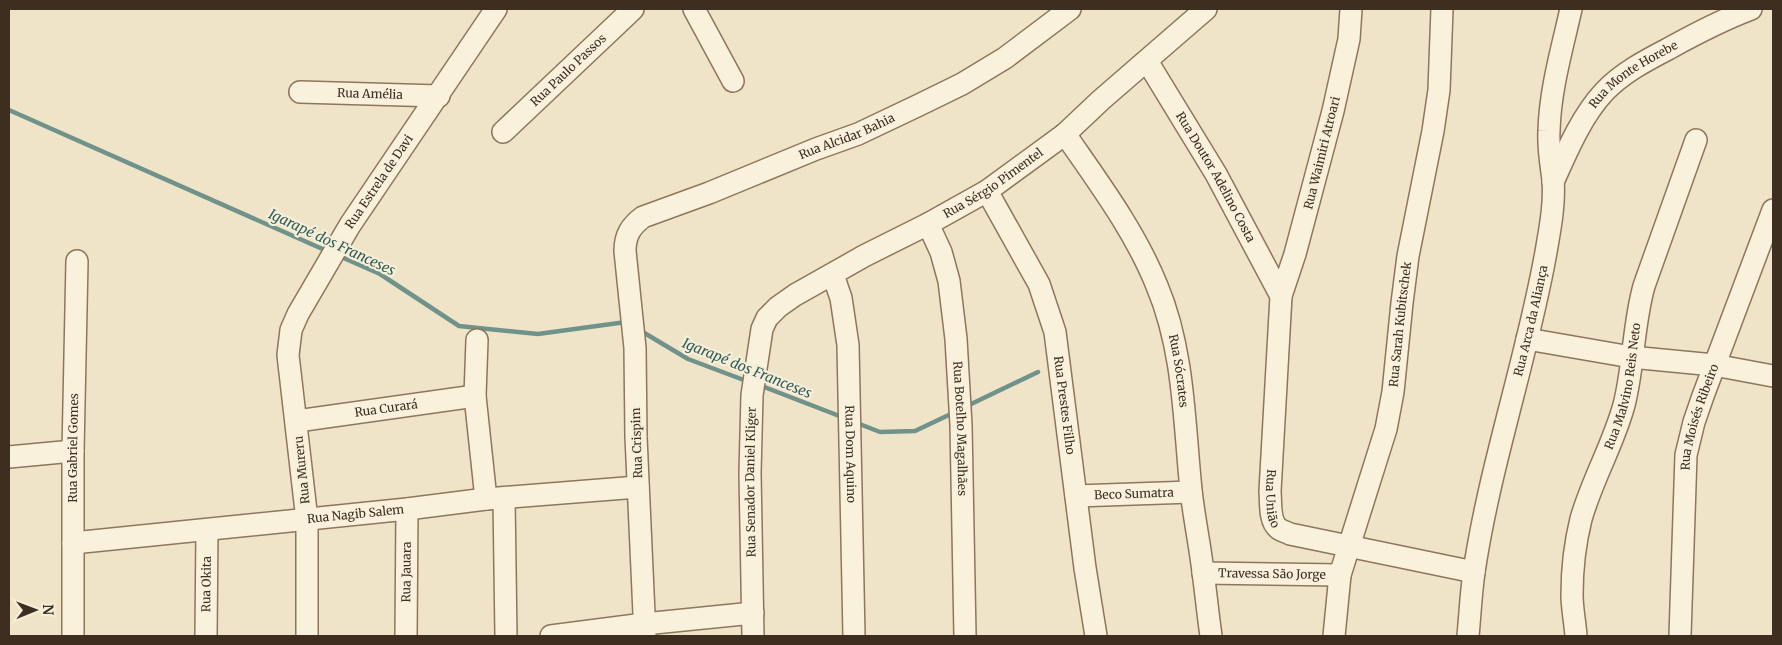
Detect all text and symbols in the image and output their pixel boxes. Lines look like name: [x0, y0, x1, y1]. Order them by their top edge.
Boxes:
street label: Rua Paulo Passos: [527, 30, 609, 109]
street label: Rua Monte Horebe: [1585, 37, 1680, 111]
street label: Rua Amélia: [337, 85, 404, 102]
street label: Rua Waimiri Atroari: [1300, 95, 1343, 211]
street label: Rua Alcidar Bahia: [796, 109, 897, 162]
street label: Rua Doutor Adelino Costa: [1173, 109, 1259, 245]
street label: Rua Estrela de Davi: [342, 131, 416, 231]
street label: Rua Sérgio Pimentel: [940, 144, 1046, 221]
water label: Igarapé dos Franceses: [266, 205, 398, 279]
street label: Rua Sarah Kubitschek: [1386, 260, 1414, 388]
street label: Rua Arca da Aliança: [1510, 263, 1551, 378]
street label: Rua Malvino Reis Neto: [1601, 322, 1643, 452]
street label: Rua Sócrates: [1166, 333, 1192, 408]
water label: Igarapé dos Franceses: [680, 334, 814, 402]
street label: Rua Prestes Filho: [1051, 355, 1079, 455]
street label: Rua Botelho Magalhães: [950, 361, 970, 496]
street label: Rua Moisés Ribeiro: [1677, 362, 1721, 471]
street label: Rua Gabriel Gomes: [65, 393, 81, 503]
street label: Rua Curará: [354, 396, 419, 420]
street label: Rua Dom Aquino: [842, 405, 859, 503]
street label: Rua Senador Daniel Kliger: [742, 406, 759, 558]
street label: Rua Crispim: [628, 407, 645, 479]
street label: Rua Mureru: [290, 435, 313, 505]
street label: Rua União: [1263, 469, 1283, 531]
street label: Beco Sumatra: [1094, 485, 1175, 502]
street label: Rua Nagib Salem: [306, 501, 405, 526]
street label: Rua Jauara: [398, 541, 414, 603]
street label: Rua Okita: [198, 555, 214, 612]
street label: Travessa São Jorge: [1218, 565, 1326, 582]
north arrow: [10, 585, 60, 635]
text: N: [39, 604, 57, 615]

